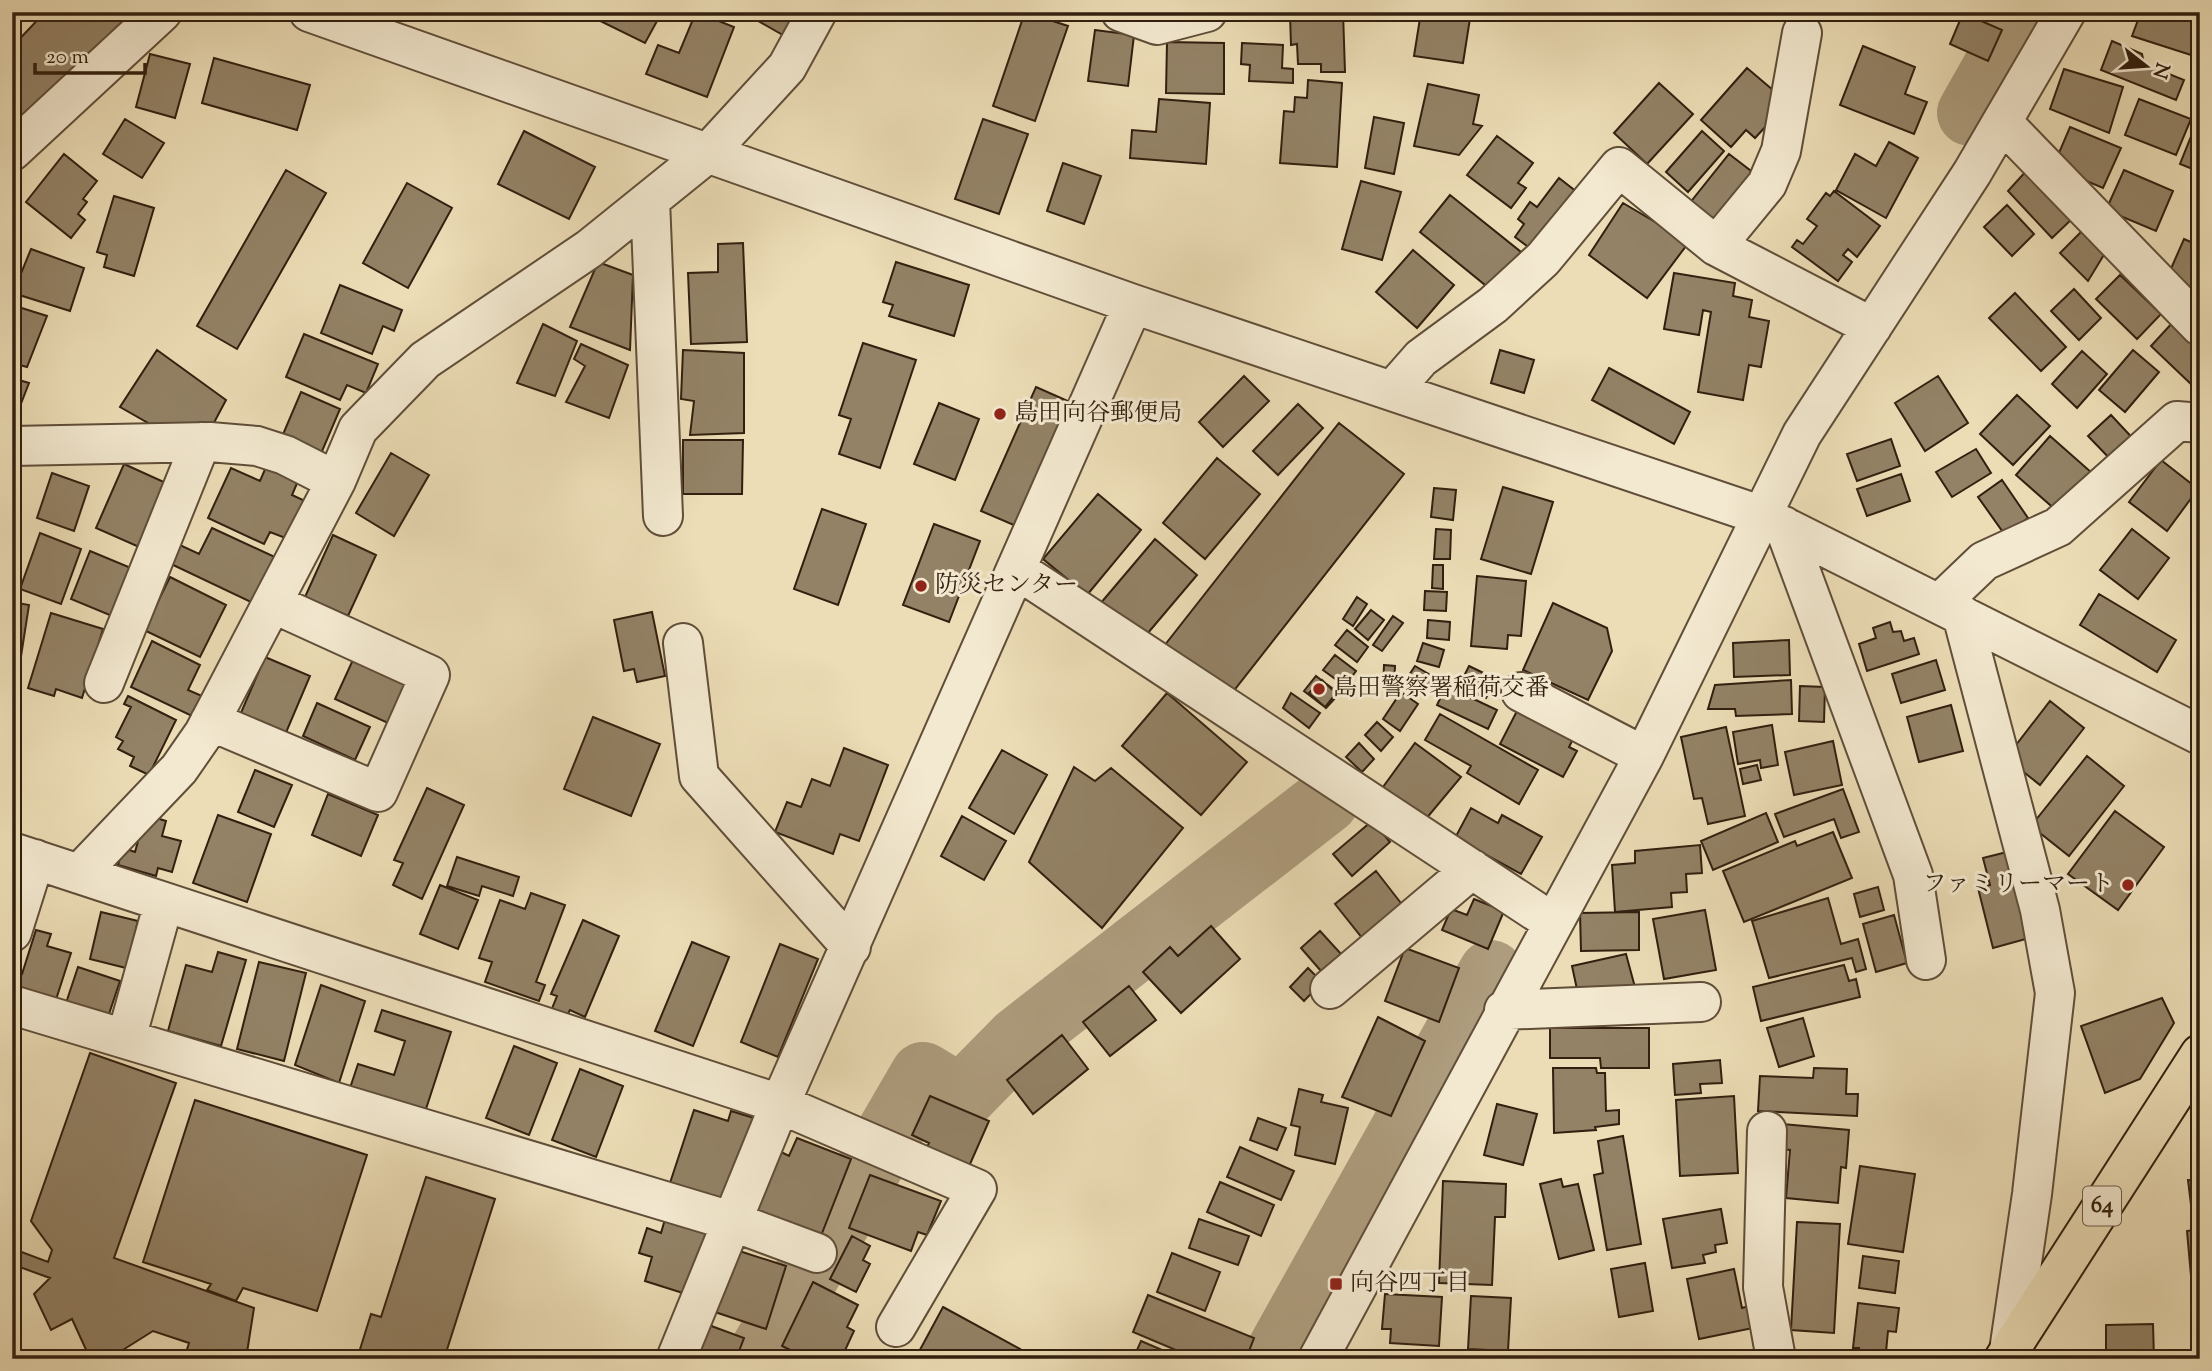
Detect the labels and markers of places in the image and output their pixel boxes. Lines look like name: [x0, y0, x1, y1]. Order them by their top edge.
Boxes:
place label: 島田向谷郵便局: [1014, 397, 1182, 431]
marker: 島田向谷郵便局: [992, 406, 1008, 422]
place label: 防災センター: [935, 569, 1078, 603]
marker: 防災センター: [913, 578, 929, 594]
place label: 島田警察署稲荷交番: [1333, 672, 1549, 706]
marker: 島田警察署稲荷交番: [1311, 681, 1327, 697]
place label: ファミリーマート: [1922, 868, 2114, 902]
marker: ファミリーマート: [2120, 877, 2136, 893]
place label: 向谷四丁目: [1350, 1267, 1470, 1301]
marker: 向谷四丁目: [1328, 1276, 1344, 1292]

